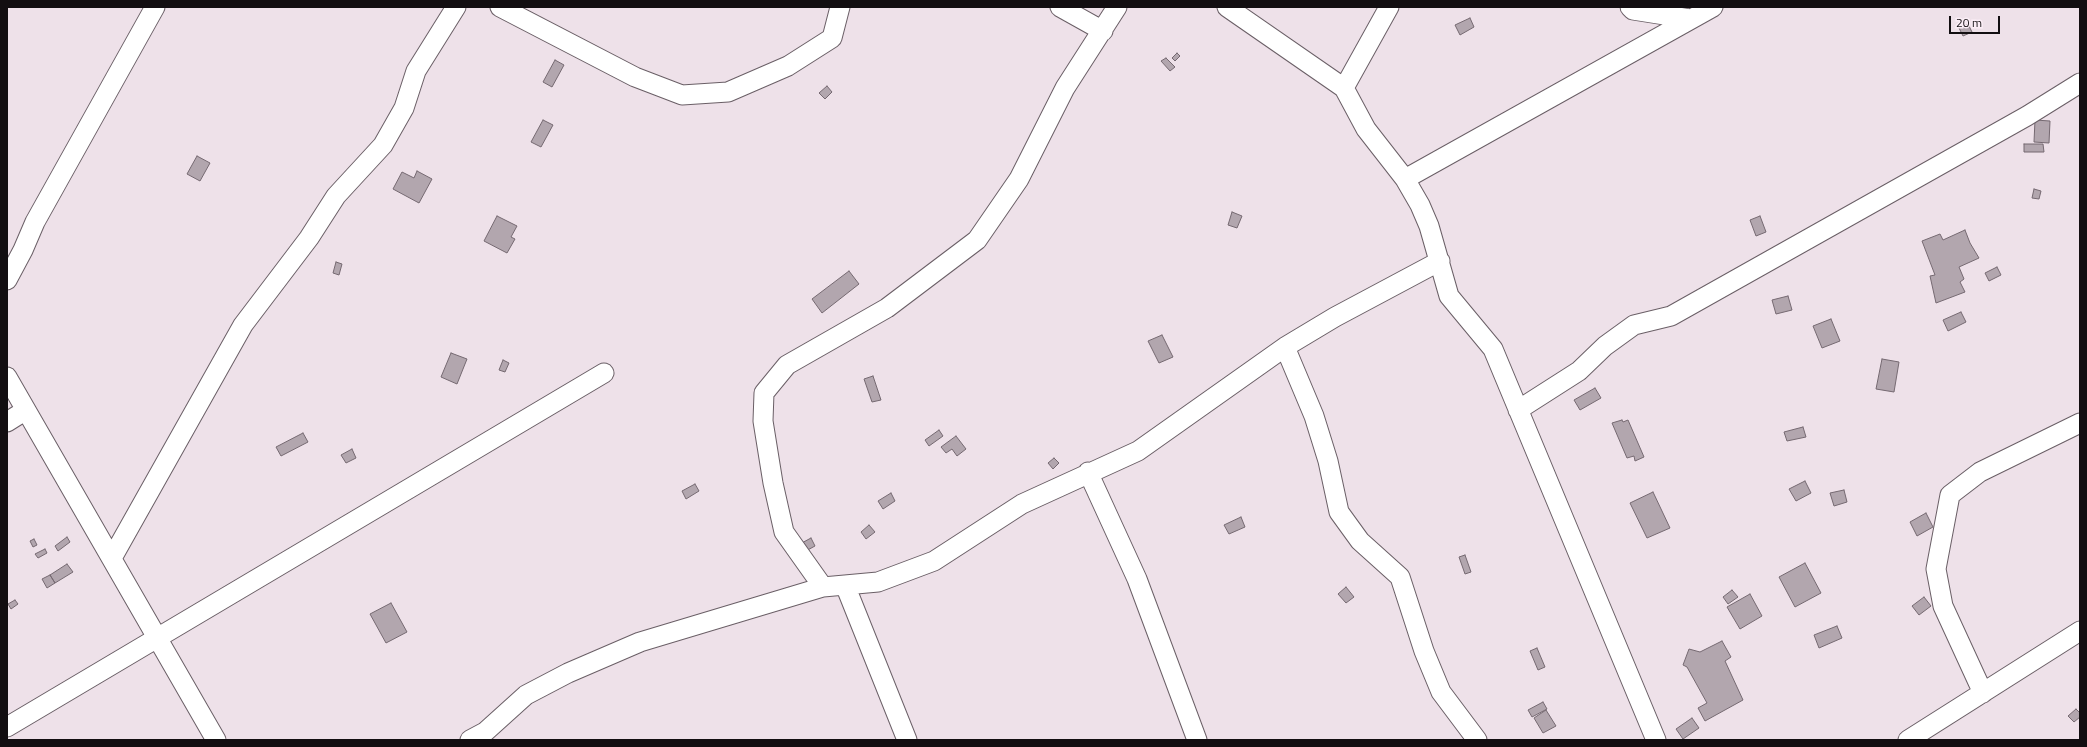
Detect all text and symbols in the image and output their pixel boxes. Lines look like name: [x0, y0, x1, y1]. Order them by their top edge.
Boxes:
scale bar: [1951, 8, 2002, 34]
text: 20 m: [1956, 13, 1982, 32]

